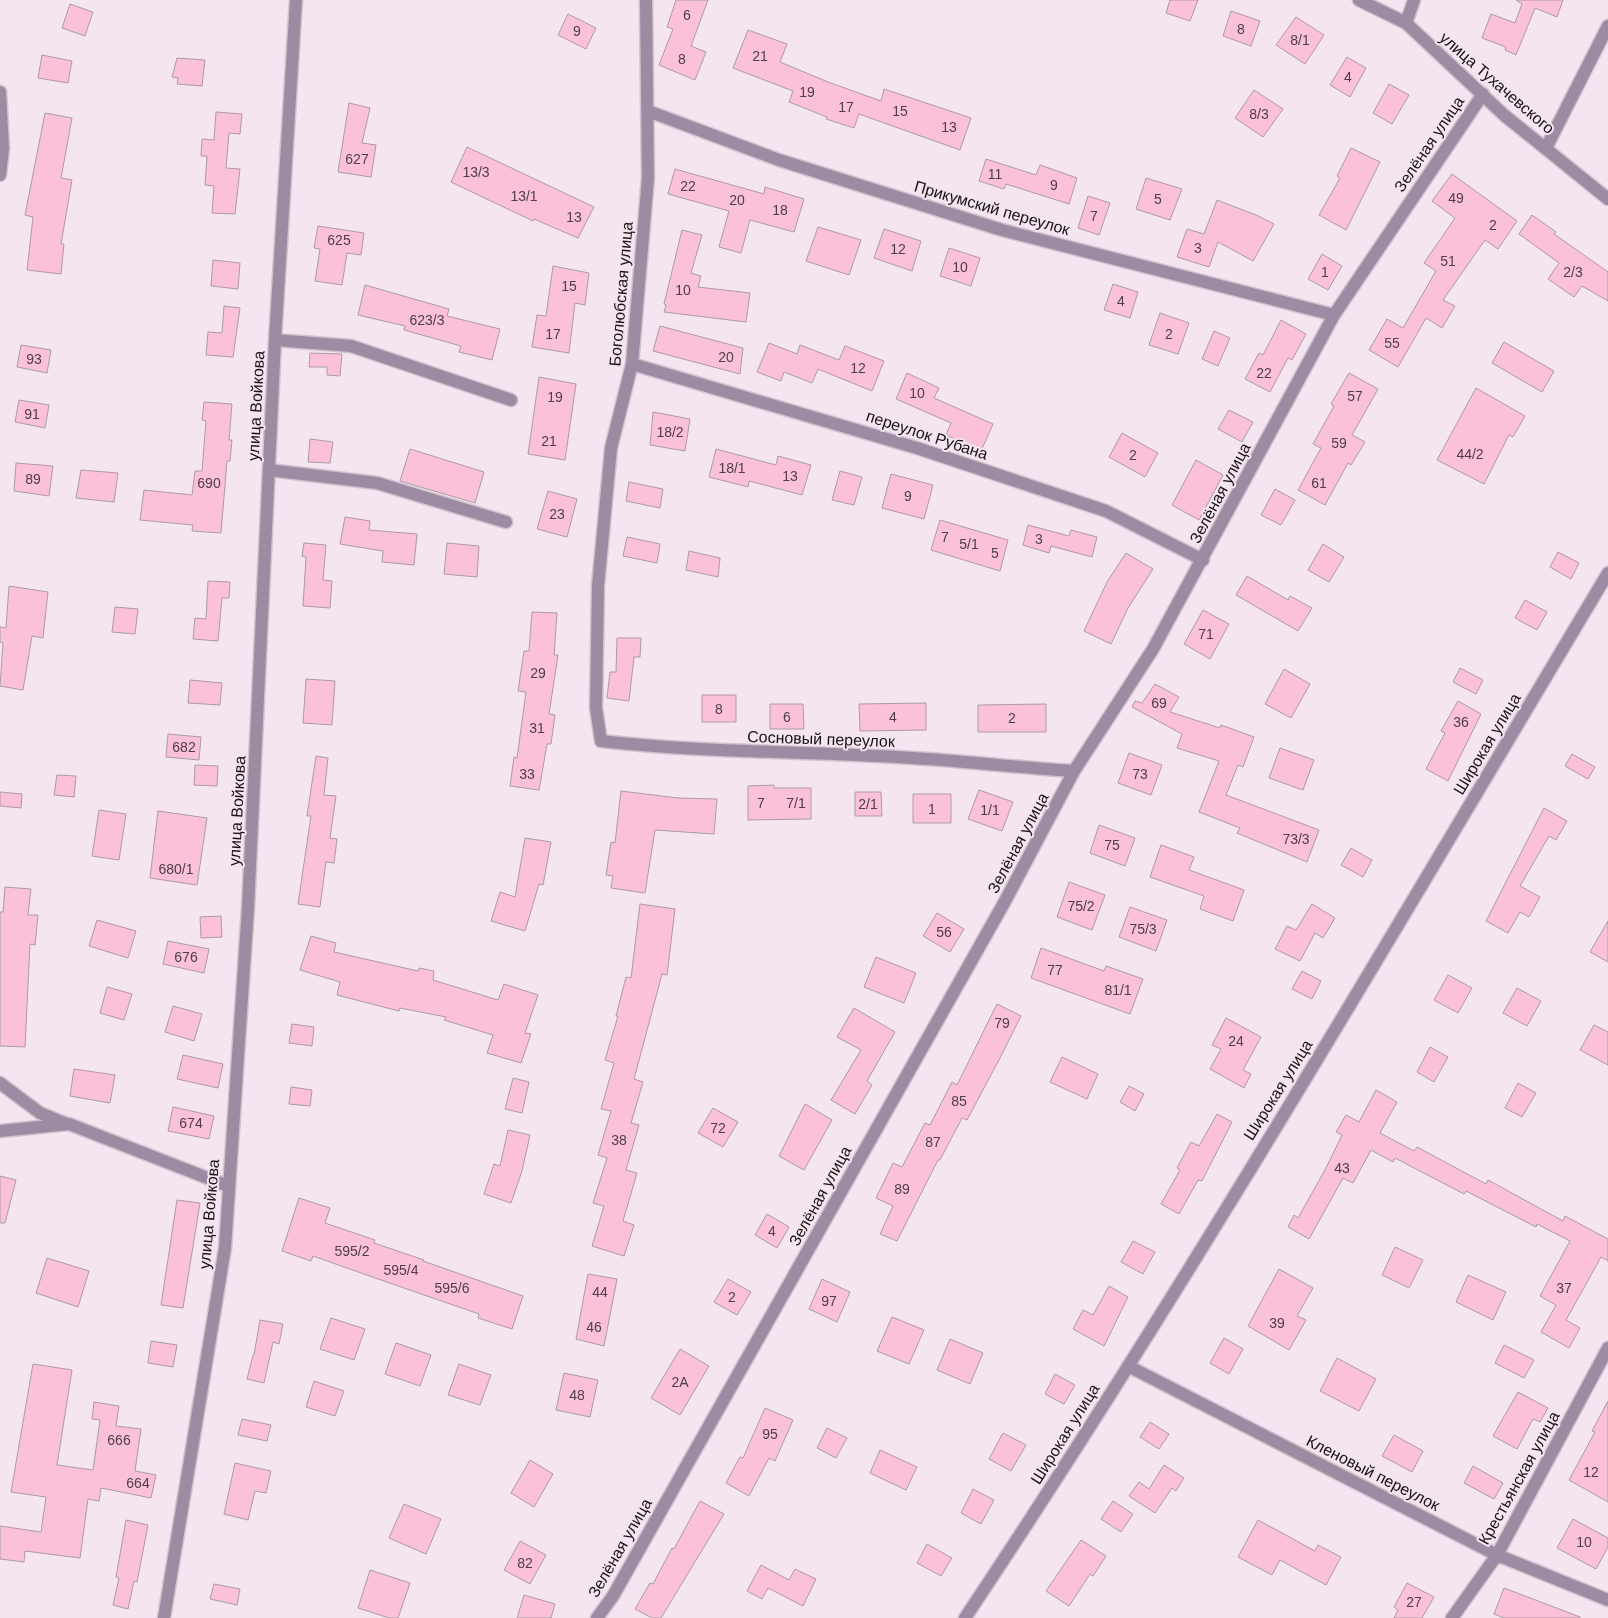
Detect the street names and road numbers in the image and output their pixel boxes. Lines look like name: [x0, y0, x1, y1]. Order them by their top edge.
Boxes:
street label: улица Тухачевского: [1436, 29, 1558, 137]
street label: Зелёная улица: [1391, 93, 1467, 195]
street label: Прикумский переулок: [912, 178, 1073, 239]
street label: Боголюбская улица: [606, 221, 636, 367]
street label: улица Войкова: [245, 350, 267, 461]
street label: переулок Рубана: [864, 407, 990, 463]
street label: Зелёная улица: [1186, 440, 1254, 546]
street label: Широкая улица: [1450, 690, 1524, 798]
street label: Сосновый переулок: [747, 728, 896, 750]
street label: улица Войкова: [226, 755, 248, 866]
street label: Зелёная улица: [984, 790, 1052, 896]
street label: Широкая улица: [1240, 1037, 1316, 1143]
street label: Зелёная улица: [786, 1143, 854, 1249]
street label: улица Войкова: [196, 1158, 222, 1270]
street label: Широкая улица: [1027, 1381, 1103, 1487]
street label: Крестьянская улица: [1475, 1408, 1563, 1548]
street label: Кленовый переулок: [1304, 1432, 1443, 1514]
street label: Зелёная улица: [585, 1496, 655, 1600]

